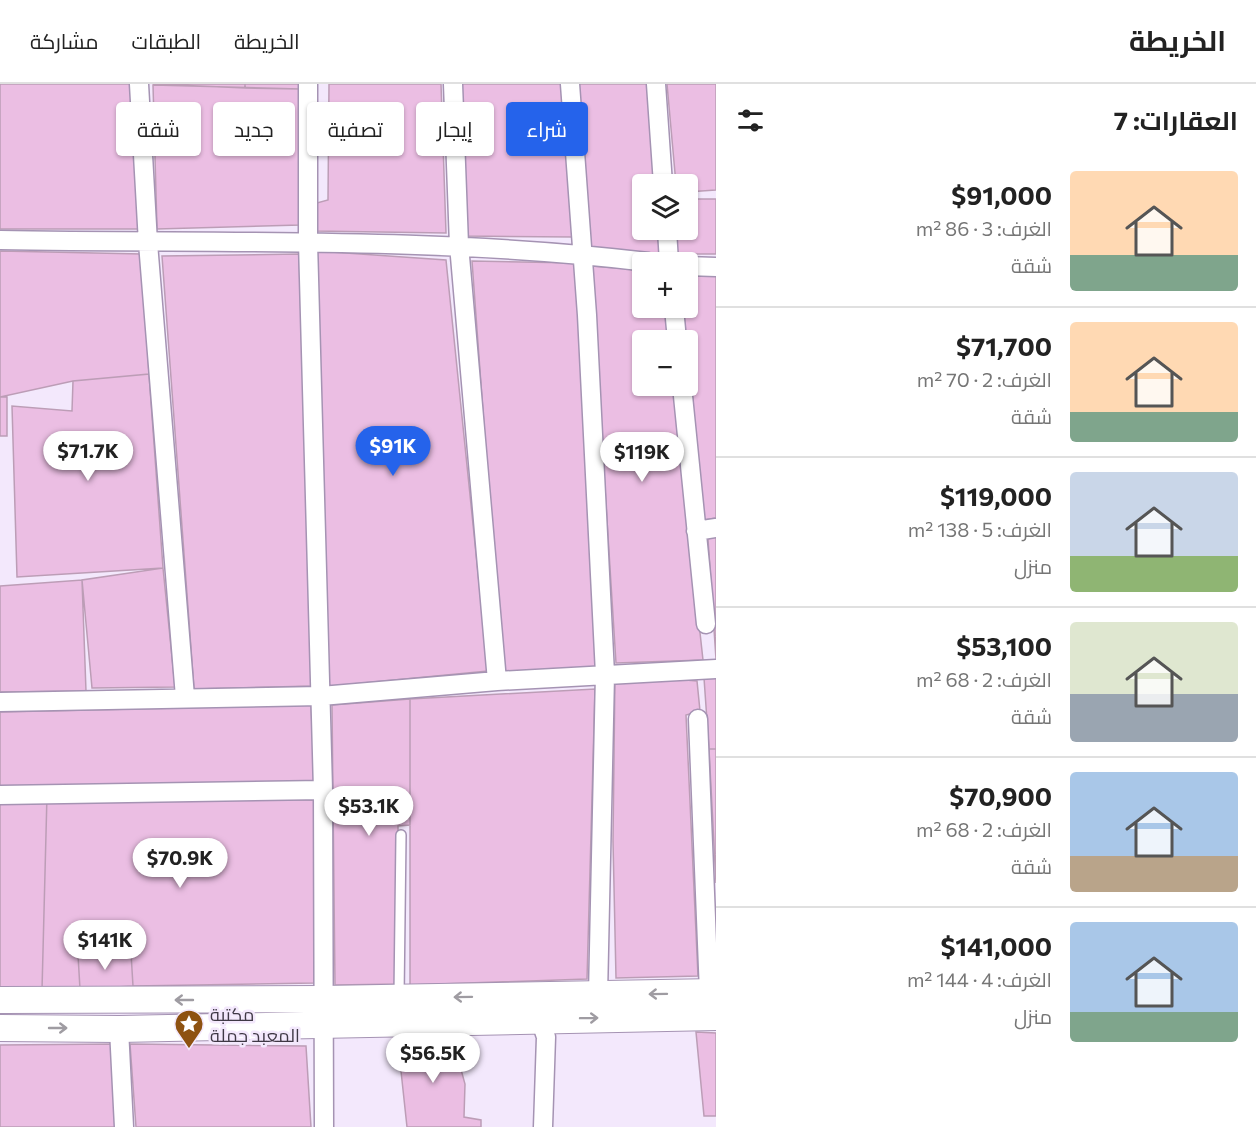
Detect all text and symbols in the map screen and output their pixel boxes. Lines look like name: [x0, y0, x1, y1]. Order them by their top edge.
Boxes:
text: الخريطة: [1129, 23, 1226, 57]
text: مشاركة: [30, 28, 99, 53]
text: الطبقات: [132, 28, 201, 53]
text: الخريطة: [234, 28, 300, 53]
chip: شقة: [116, 102, 201, 156]
chip: جديد: [213, 102, 295, 156]
chip: تصفية: [307, 102, 404, 156]
chip: إيجار: [416, 102, 494, 156]
chip: شراء: [506, 102, 588, 156]
icon: filters: [734, 104, 767, 137]
text: العقارات: 7: [1114, 104, 1238, 135]
map controls: [632, 174, 698, 396]
button: layers: [632, 174, 698, 240]
text: $91,000: [951, 179, 1052, 210]
icon: home: [1118, 195, 1190, 267]
text: الغرف: 3 · 86 m²: [916, 216, 1052, 240]
button: +: [632, 252, 698, 318]
text: شقة: [1011, 253, 1052, 277]
button: −: [632, 330, 698, 396]
text: $71,700: [956, 330, 1052, 361]
icon: home: [1118, 346, 1190, 418]
text: الغرف: 2 · 70 m²: [917, 367, 1052, 391]
text: شقة: [1011, 404, 1052, 428]
pin: $91K: [357, 426, 429, 477]
pin: $71.7K: [39, 431, 137, 482]
pin: $119K: [600, 432, 684, 483]
text: $91K: [370, 433, 416, 457]
text: $71.7K: [57, 438, 119, 462]
text: $119K: [614, 439, 670, 463]
text: $119,000: [940, 480, 1052, 511]
icon: home: [1118, 496, 1190, 568]
text: الغرف: 5 · 138 m²: [908, 517, 1052, 541]
text: منزل: [1014, 554, 1052, 578]
text: $53,100: [956, 630, 1052, 661]
icon: home: [1118, 646, 1190, 718]
text: الغرف: 2 · 68 m²: [916, 667, 1052, 691]
text: شقة: [1011, 704, 1052, 728]
text: $70,900: [949, 780, 1052, 811]
pin: $53.1K: [320, 786, 418, 837]
text: $53.1K: [338, 793, 400, 817]
icon: home: [1118, 796, 1190, 868]
text: الغرف: 2 · 68 m²: [916, 817, 1052, 841]
pin: $70.9K: [131, 838, 229, 889]
text: $70.9K: [147, 845, 213, 869]
text: شقة: [1011, 854, 1052, 878]
pin: $141K: [63, 920, 147, 971]
text: $141K: [77, 927, 133, 951]
text: $141,000: [940, 930, 1052, 961]
icon: home: [1118, 946, 1190, 1018]
text: الغرف: 4 · 144 m²: [907, 967, 1052, 991]
one-way arrow: [648, 988, 668, 999]
one-way arrow: [453, 991, 473, 1003]
one-way arrow: [174, 994, 194, 1006]
place label: مكتبة المعبد جملة: [210, 1003, 300, 1046]
text: منزل: [1014, 1004, 1052, 1028]
place icon: مكتبة المعبد جملة: [173, 1008, 205, 1050]
one-way arrow: [579, 1012, 599, 1024]
one-way arrow: [48, 1022, 68, 1034]
pin: $56.5K: [384, 1033, 482, 1084]
text: $56.5K: [400, 1040, 466, 1064]

